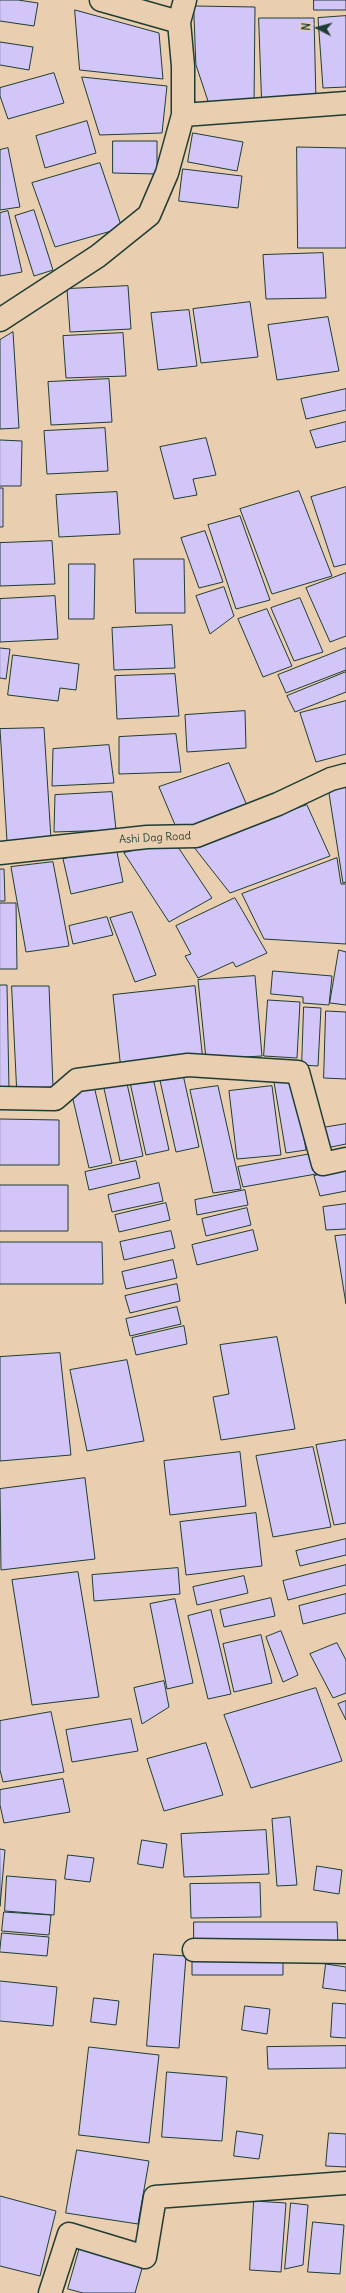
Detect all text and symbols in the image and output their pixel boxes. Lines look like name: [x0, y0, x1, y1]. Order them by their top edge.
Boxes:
north arrow: [298, 8, 338, 48]
text: N: [299, 22, 313, 31]
street label: Ashi Dag Road: [119, 830, 191, 846]

